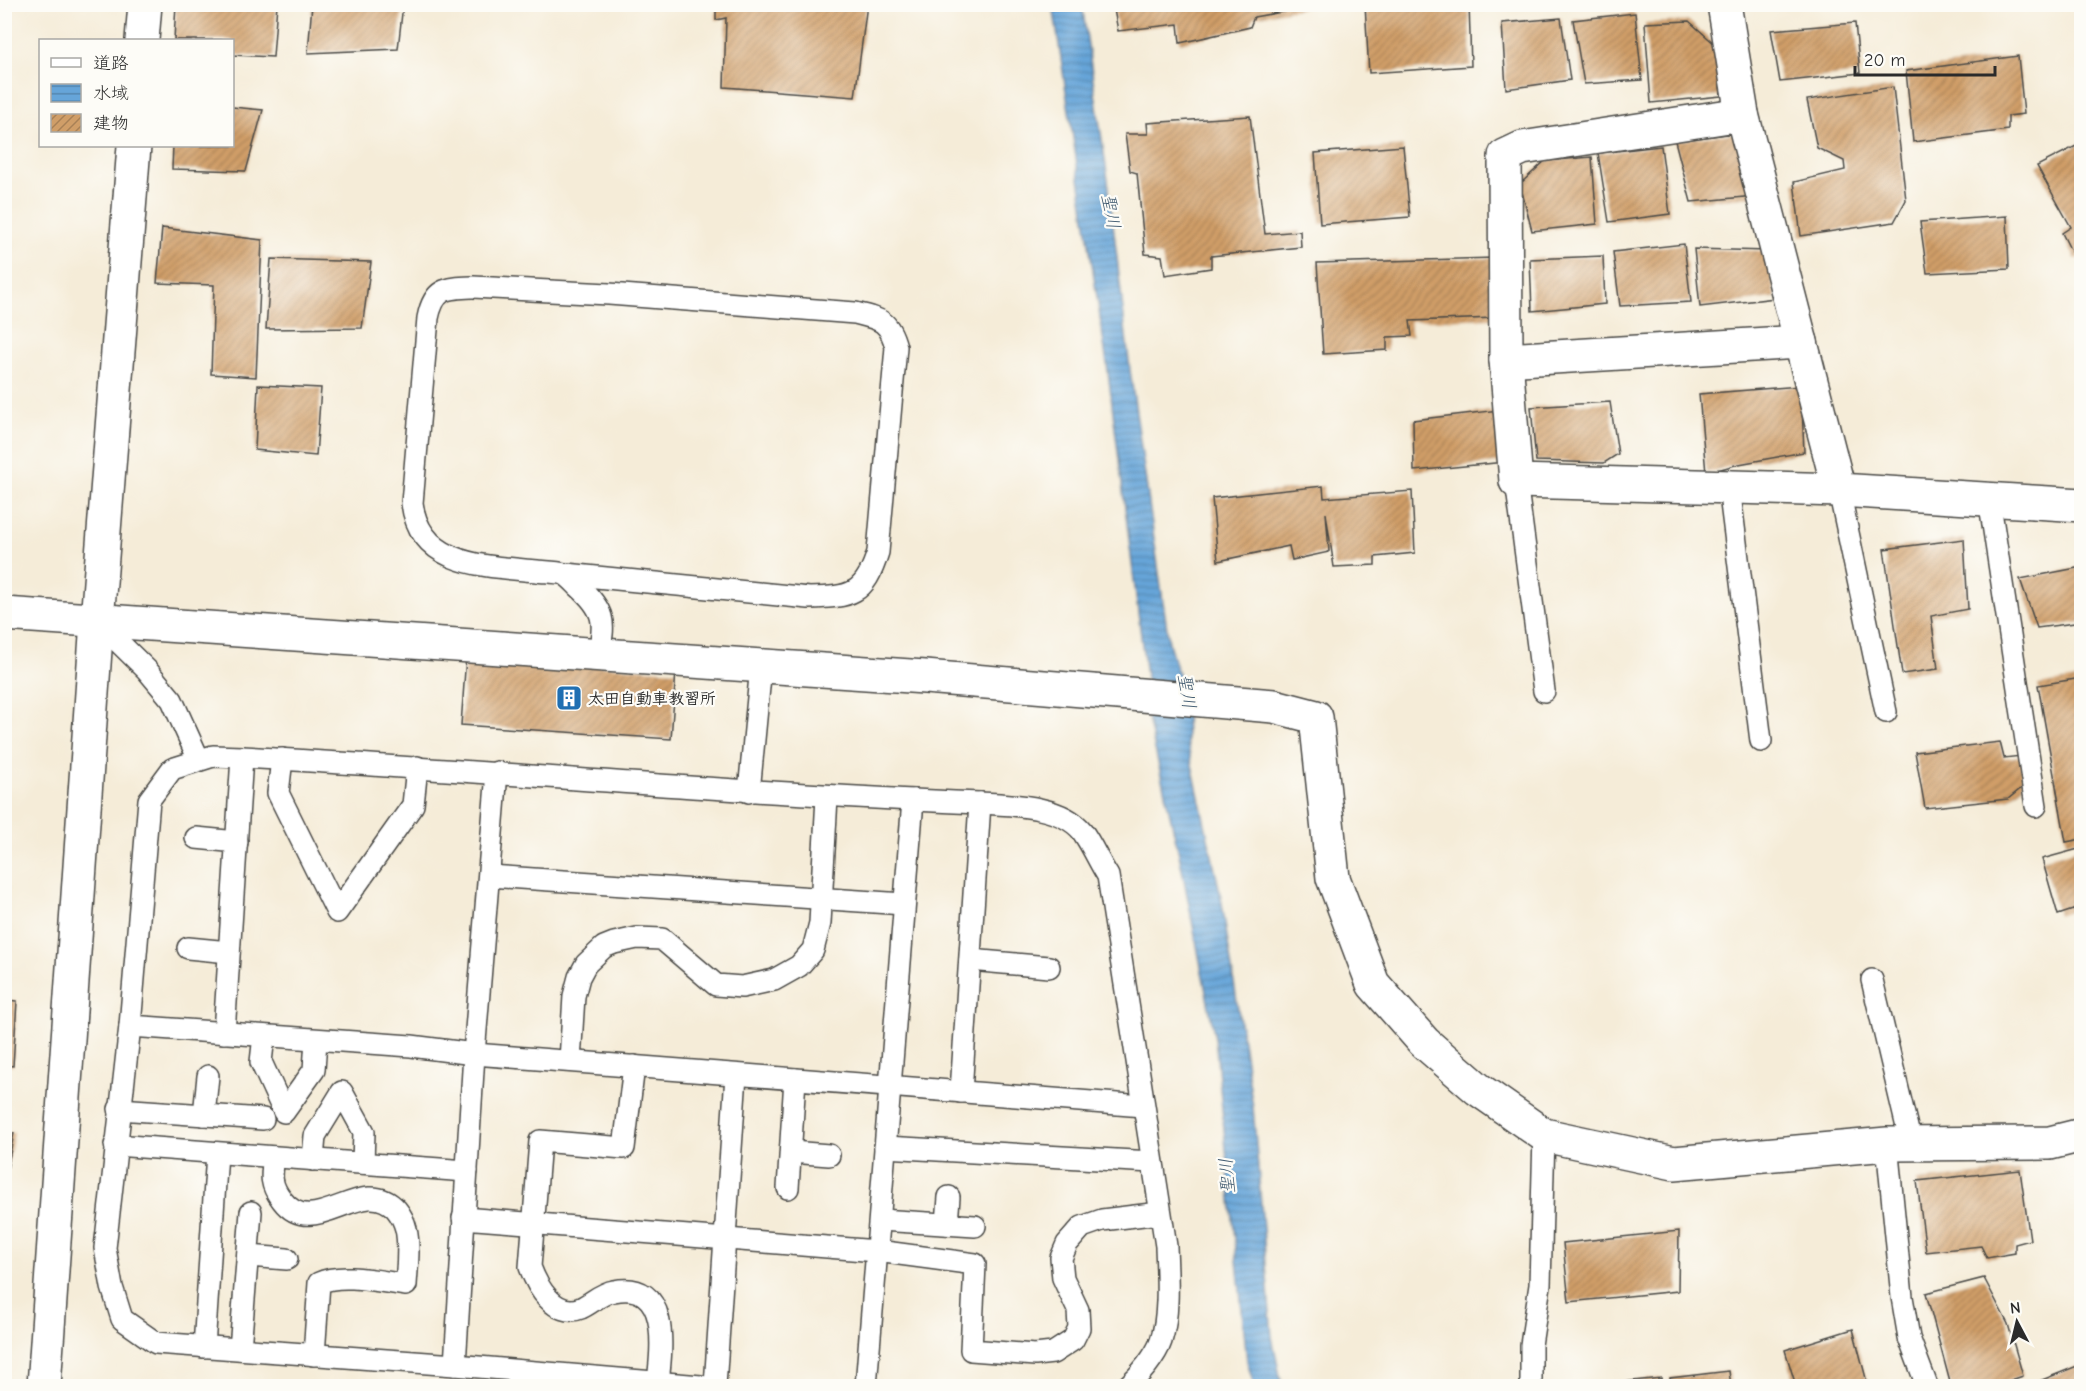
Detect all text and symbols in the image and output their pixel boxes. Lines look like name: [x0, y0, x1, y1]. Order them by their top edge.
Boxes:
legend: [39, 39, 234, 147]
scale bar: [1855, 39, 1994, 77]
text: 20 m: [1864, 50, 1905, 71]
text: 道路: [93, 53, 129, 74]
text: 水域: [93, 83, 129, 104]
text: 建物: [93, 113, 129, 134]
water label: 聖川: [1097, 191, 1124, 231]
water label: 聖川: [1173, 672, 1200, 710]
building icon: 太田自動車教習所: [554, 683, 584, 713]
place label: 太田自動車教習所: [588, 690, 716, 708]
water label: 聖川: [1215, 1157, 1240, 1195]
north arrow: [1987, 1292, 2047, 1352]
text: N: [2009, 1299, 2022, 1318]

